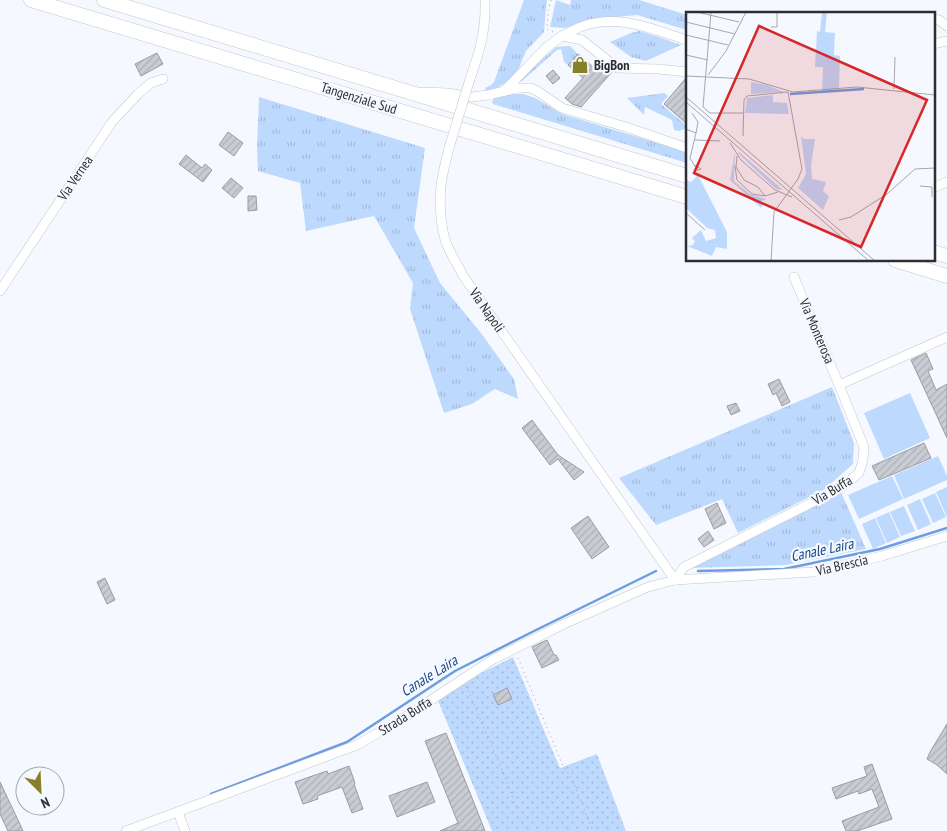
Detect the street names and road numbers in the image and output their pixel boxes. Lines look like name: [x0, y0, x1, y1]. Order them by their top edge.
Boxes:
street label: Tangenziale Sud: [319, 78, 399, 118]
street label: Via Vernea: [53, 152, 97, 205]
street label: Via Napoli: [465, 284, 509, 336]
street label: Via Monterosa: [795, 295, 839, 366]
street label: Via Buffa: [808, 471, 855, 509]
street label: Via Brescia: [813, 550, 870, 580]
street label: Strada Buffa: [375, 693, 435, 739]

